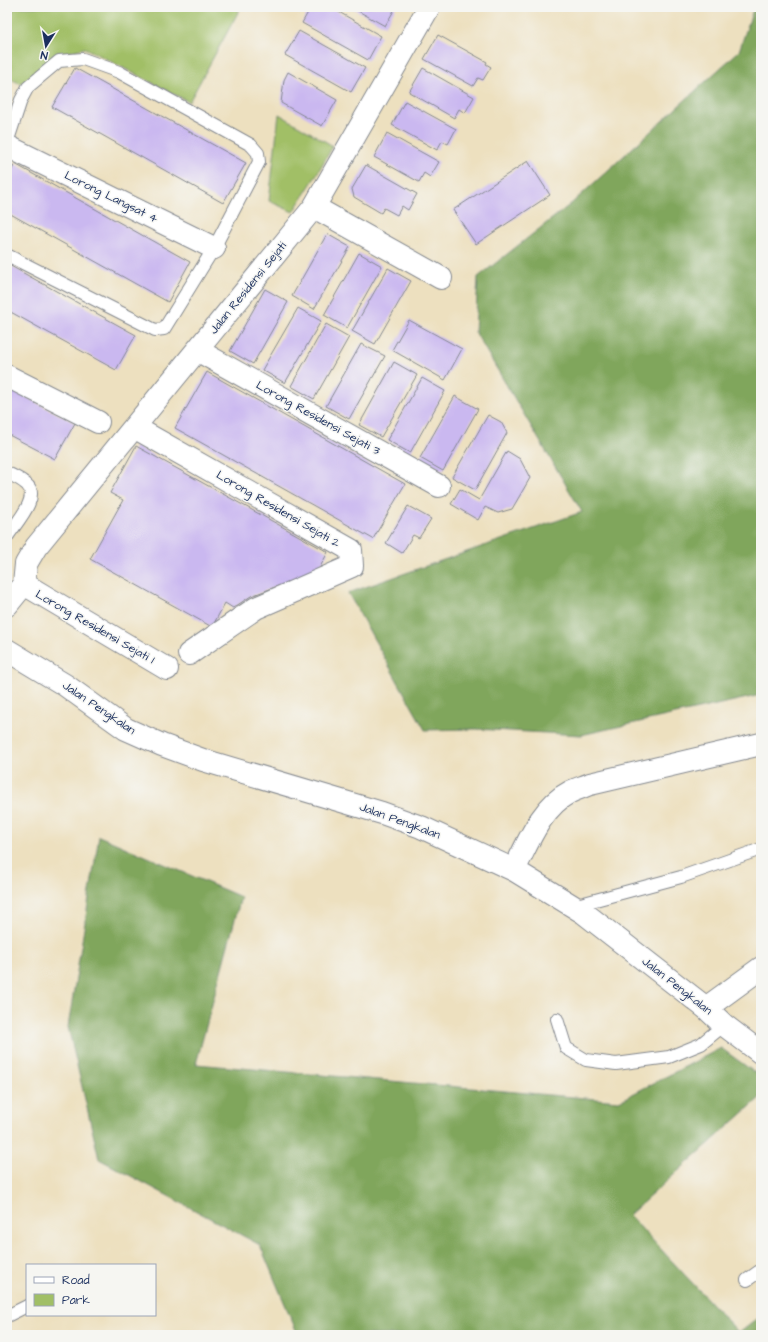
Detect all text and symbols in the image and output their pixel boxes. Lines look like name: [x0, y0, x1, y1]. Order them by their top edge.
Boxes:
north arrow: [26, 26, 66, 66]
text: N: [39, 47, 49, 63]
street label: Lorong Langsat 4: [61, 167, 161, 228]
street label: Jalan Residensi Sejati: [205, 238, 291, 338]
street label: Lorong Residensi Sejati 3: [252, 377, 383, 460]
street label: Lorong Residensi Sejati 2: [212, 467, 343, 552]
street label: Lorong Residensi Sejati 1: [32, 586, 158, 669]
street label: Jalan Pengkalan: [58, 677, 139, 740]
street label: Jalan Pengkalan: [357, 798, 443, 844]
street label: Jalan Pengkalan: [638, 953, 716, 1020]
legend: [26, 1264, 156, 1316]
text: Road: [62, 1272, 90, 1289]
text: Park: [62, 1292, 90, 1309]

